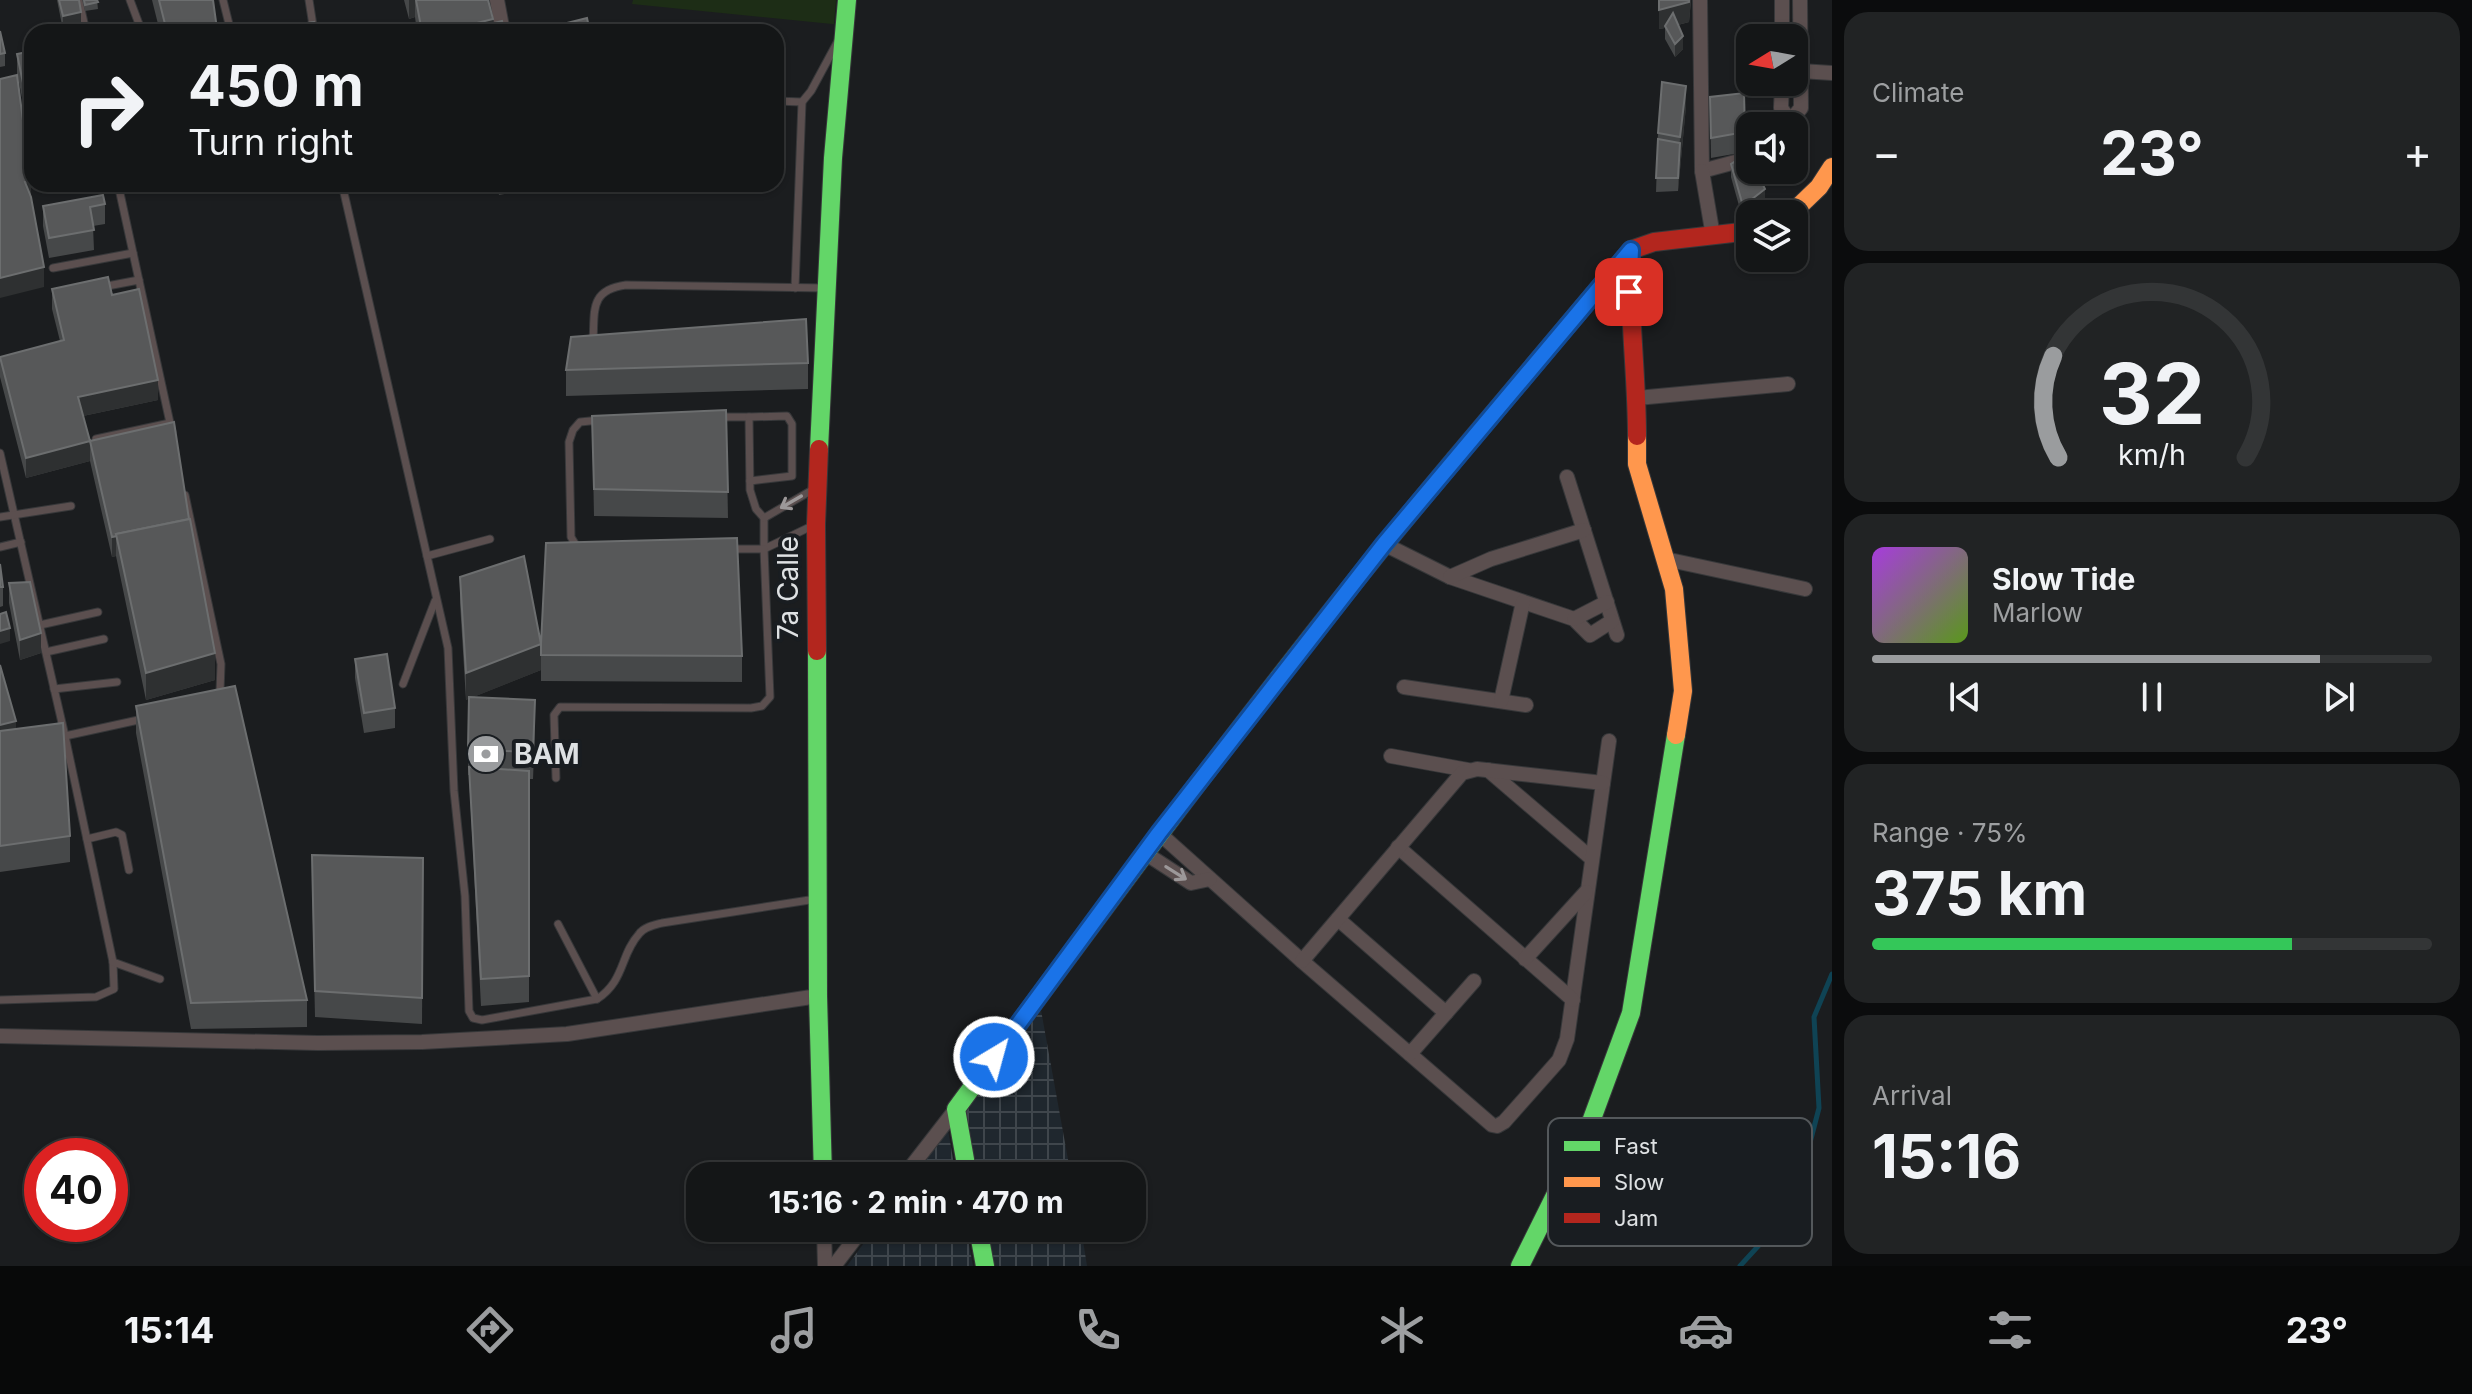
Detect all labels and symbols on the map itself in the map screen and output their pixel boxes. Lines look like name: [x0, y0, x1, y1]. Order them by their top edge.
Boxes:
north arrow: [1736, 24, 1808, 96]
pin: [1595, 258, 1663, 326]
one-way arrow: [779, 495, 803, 510]
street label: 7a Calle: [771, 536, 805, 640]
bank icon: BAM: [465, 733, 507, 775]
place label: BAM: [514, 737, 580, 771]
one-way arrow: [1164, 865, 1186, 882]
position arrow: [952, 1015, 1036, 1099]
legend: [1548, 1118, 1812, 1246]
text: Fast: [1614, 1133, 1658, 1159]
speed limit sign: 40: [24, 1138, 128, 1242]
text: Slow: [1614, 1169, 1664, 1195]
text: Jam: [1614, 1205, 1658, 1231]

